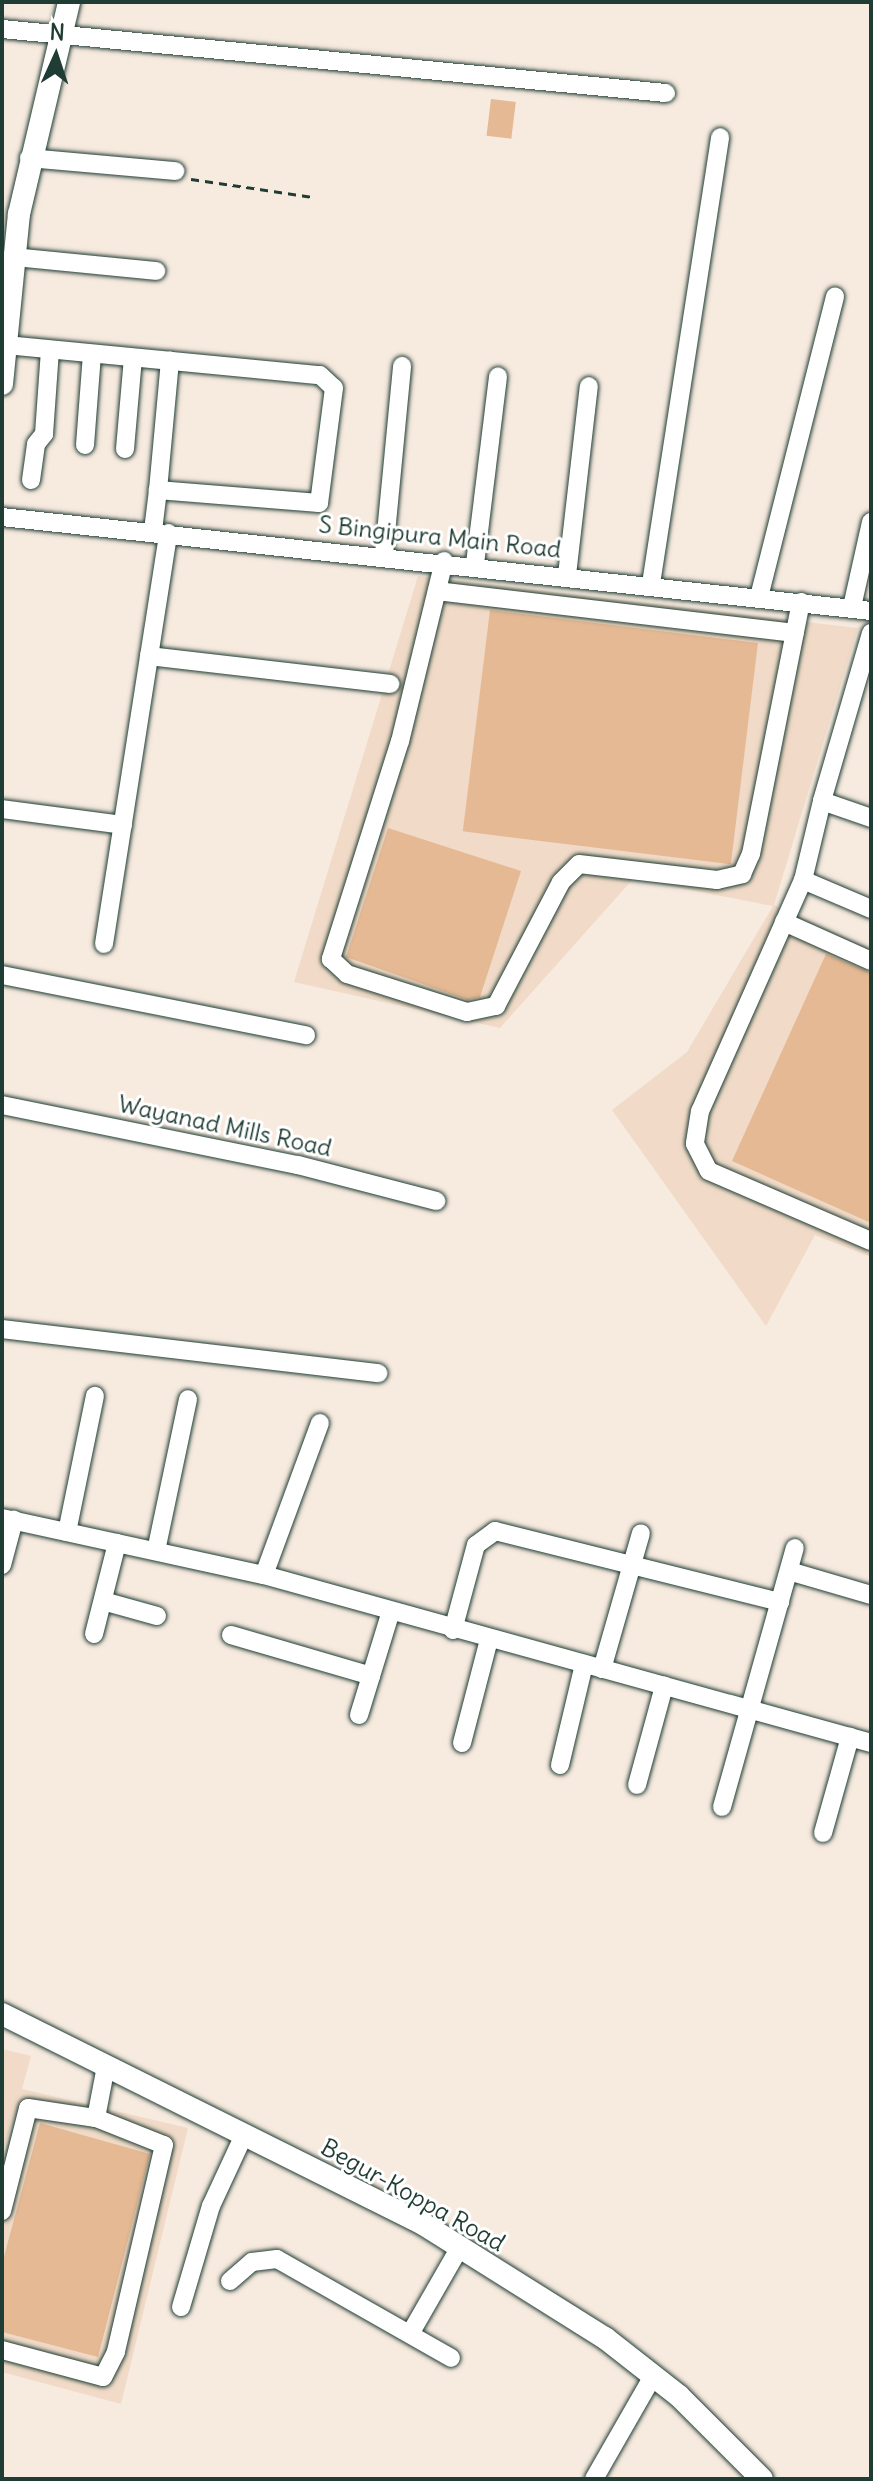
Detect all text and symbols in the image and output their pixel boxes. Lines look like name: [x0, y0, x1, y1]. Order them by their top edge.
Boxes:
north arrow: [16, 16, 96, 96]
text: N: [49, 18, 66, 46]
street label: S Bingipura Main Road: [317, 510, 563, 564]
street label: Wayanad Mills Road: [116, 1089, 334, 1163]
street label: Begur-Koppa Road: [316, 2133, 510, 2257]

